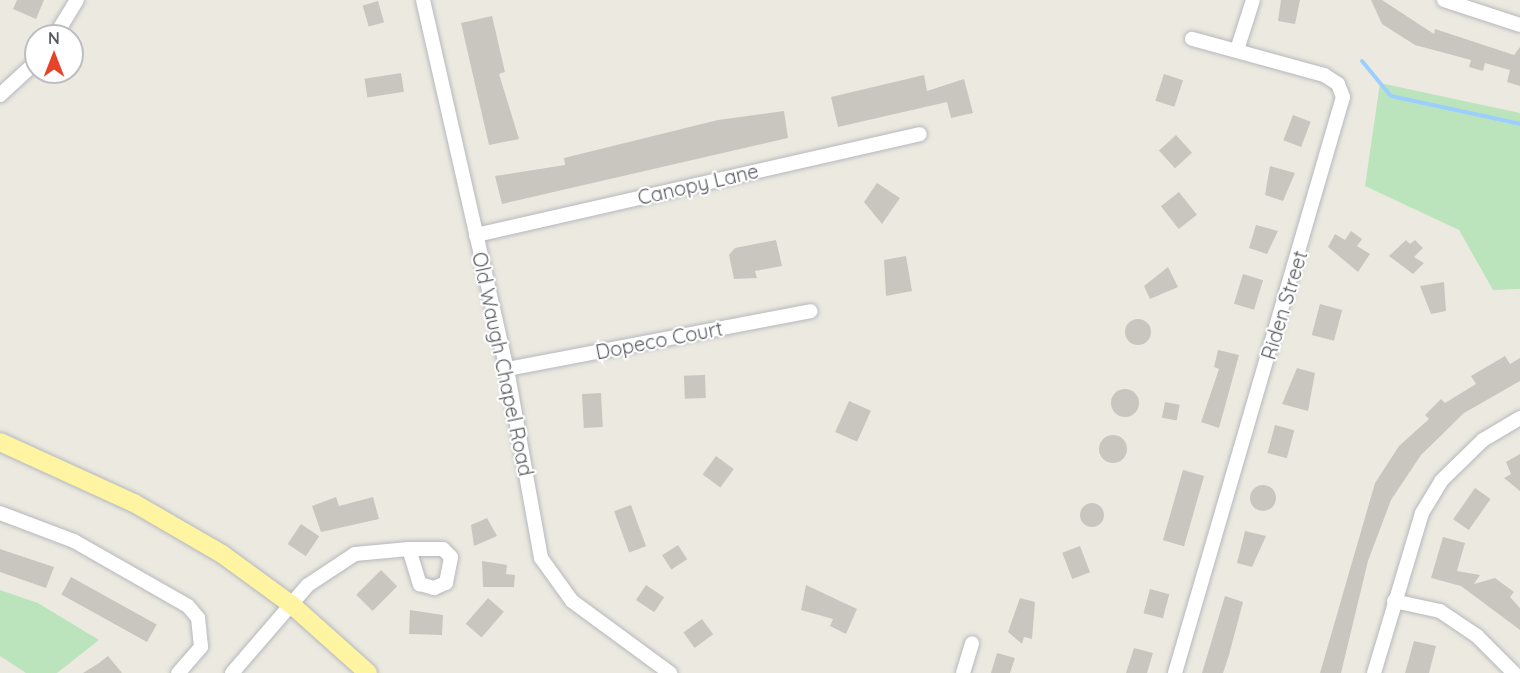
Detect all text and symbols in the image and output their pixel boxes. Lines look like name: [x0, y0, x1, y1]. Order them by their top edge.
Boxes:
north arrow: [24, 24, 84, 84]
text: N: [48, 28, 60, 48]
street label: Canopy Lane: [635, 158, 761, 210]
street label: Riden Street: [1256, 248, 1312, 362]
street label: Old Waugh Chapel Road: [468, 250, 538, 478]
street label: Dopeco Court: [593, 316, 725, 364]

